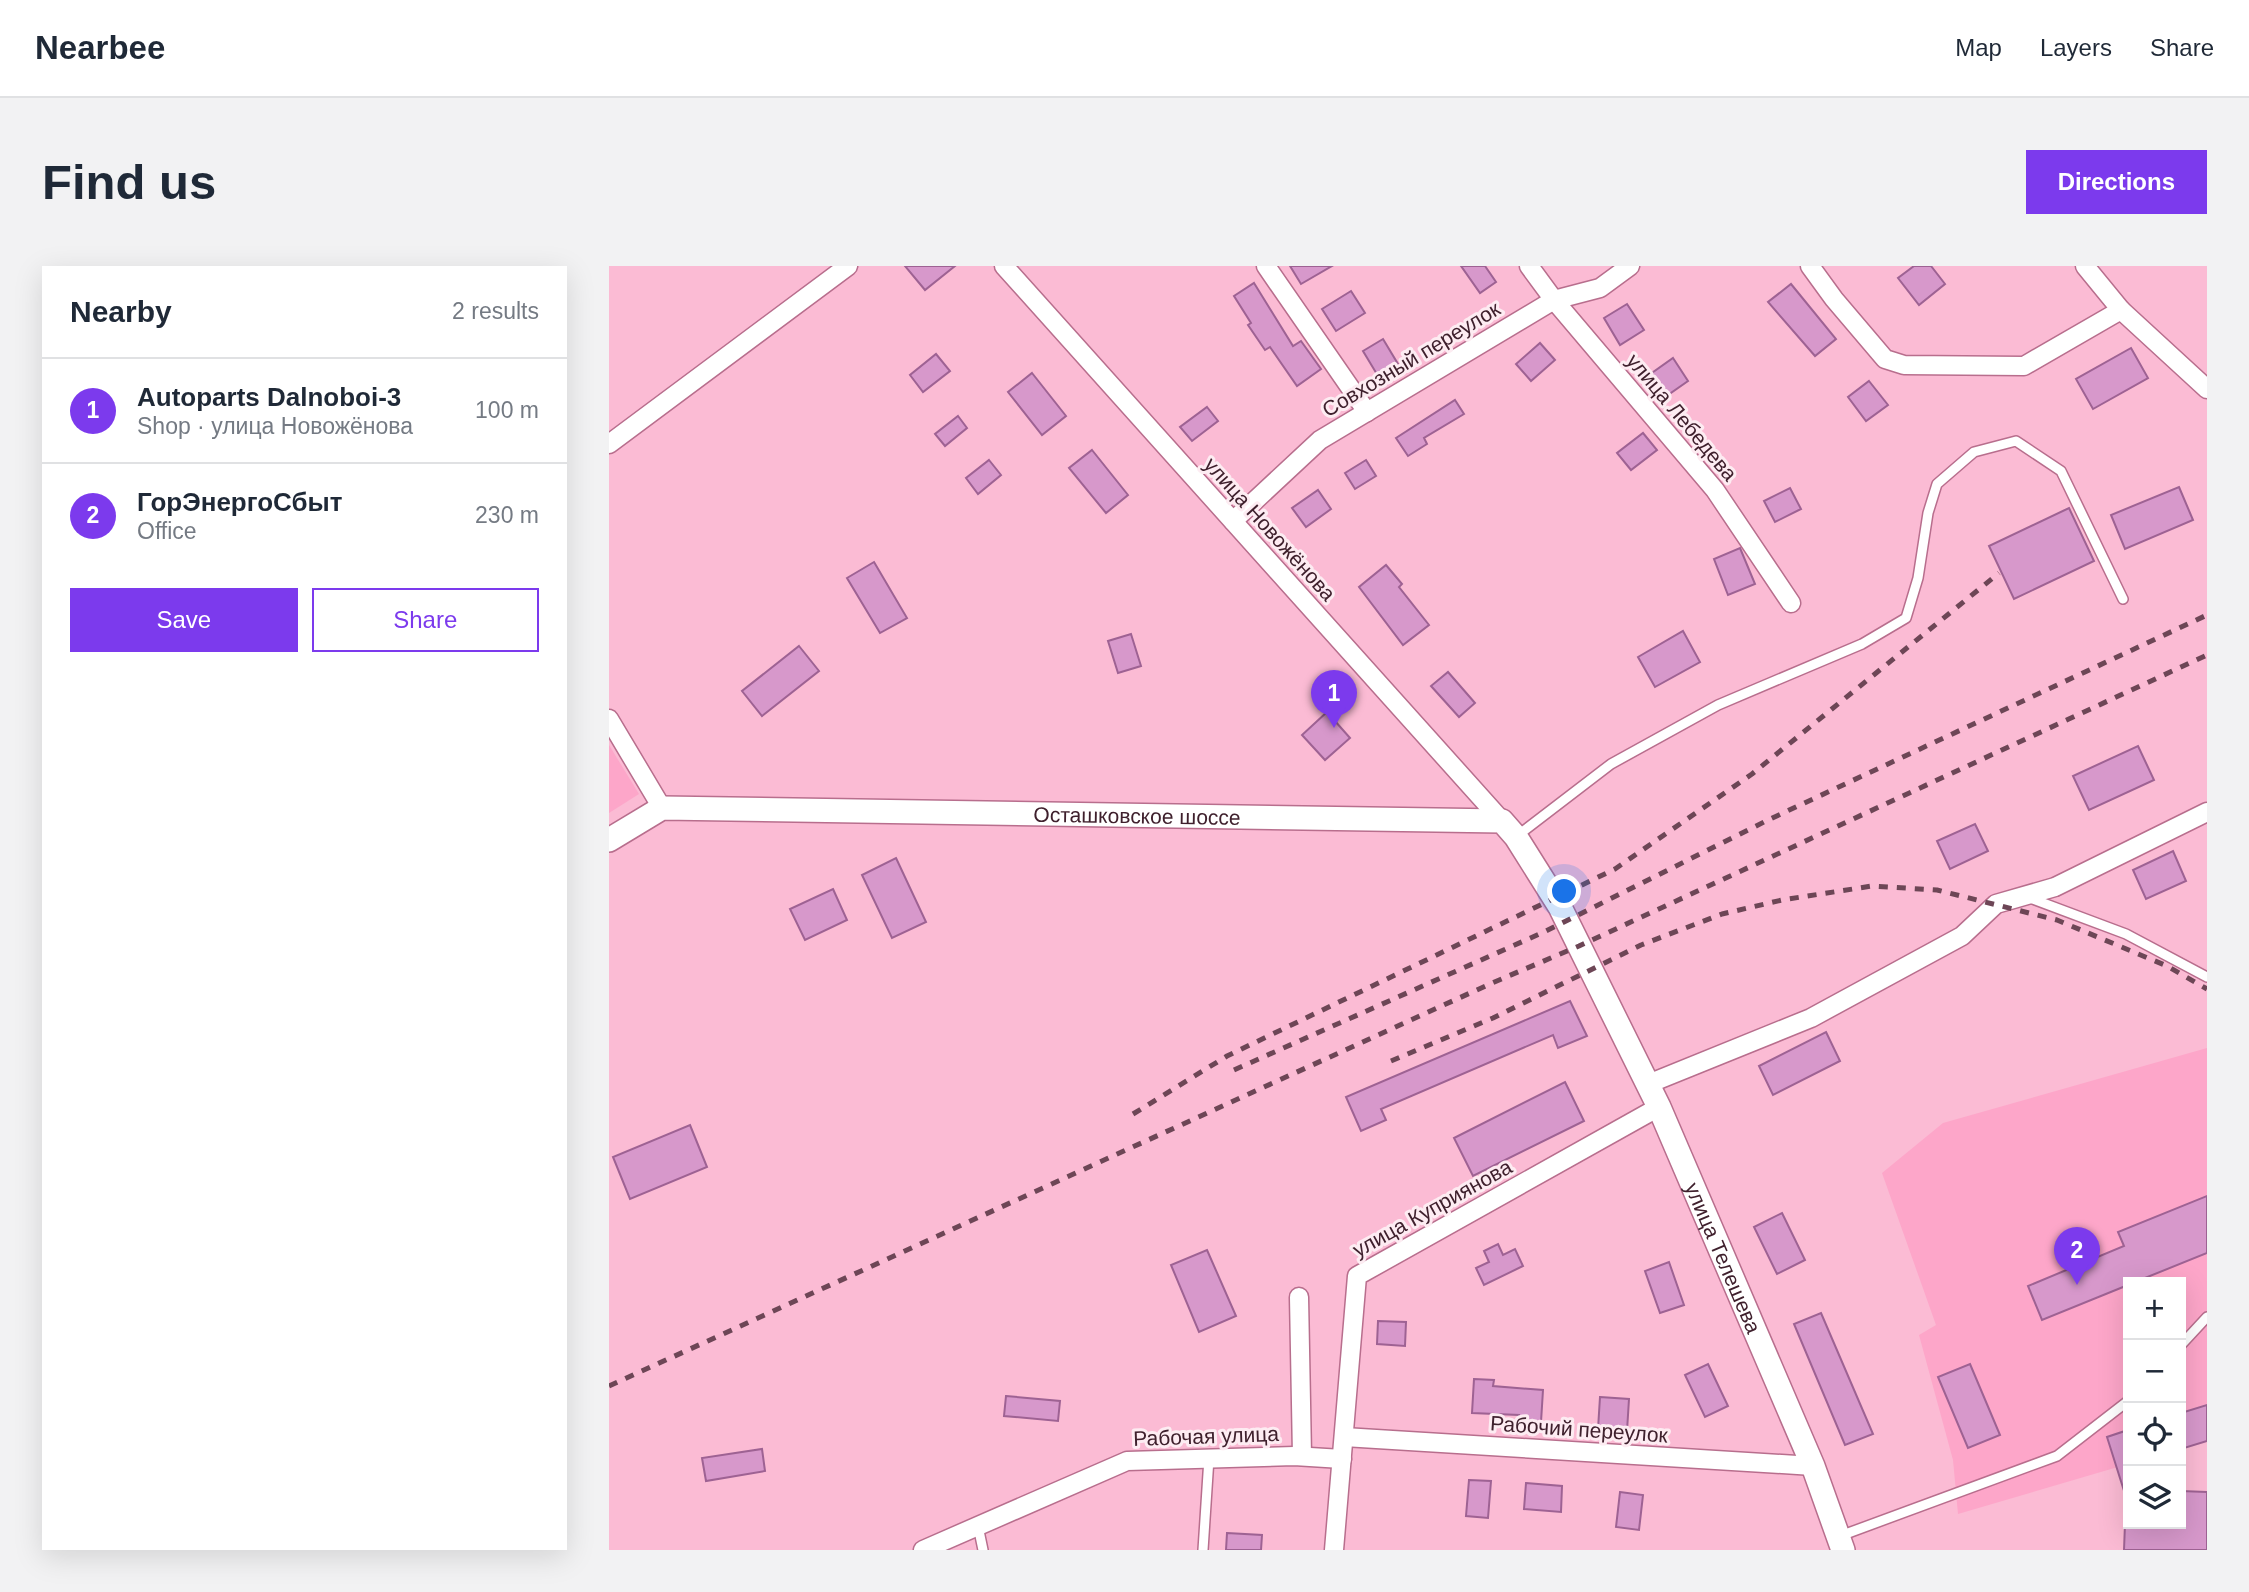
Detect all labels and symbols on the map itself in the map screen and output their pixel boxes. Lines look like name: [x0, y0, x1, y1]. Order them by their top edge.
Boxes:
street label: Совхозный переулок: [1318, 296, 1505, 421]
street label: улица Лебедева: [1622, 349, 1742, 485]
street label: улица Новожёнова: [1200, 453, 1340, 605]
pin: 1: [1311, 670, 1357, 728]
street label: Осташковское шоссе: [1033, 802, 1241, 828]
your location: [1547, 874, 1581, 908]
street label: улица Куприянова: [1348, 1155, 1516, 1261]
street label: улица Телешева: [1681, 1179, 1766, 1337]
pin: 2: [2054, 1227, 2100, 1285]
street label: Рабочий переулок: [1489, 1411, 1669, 1447]
street label: Рабочая улица: [1133, 1422, 1280, 1450]

